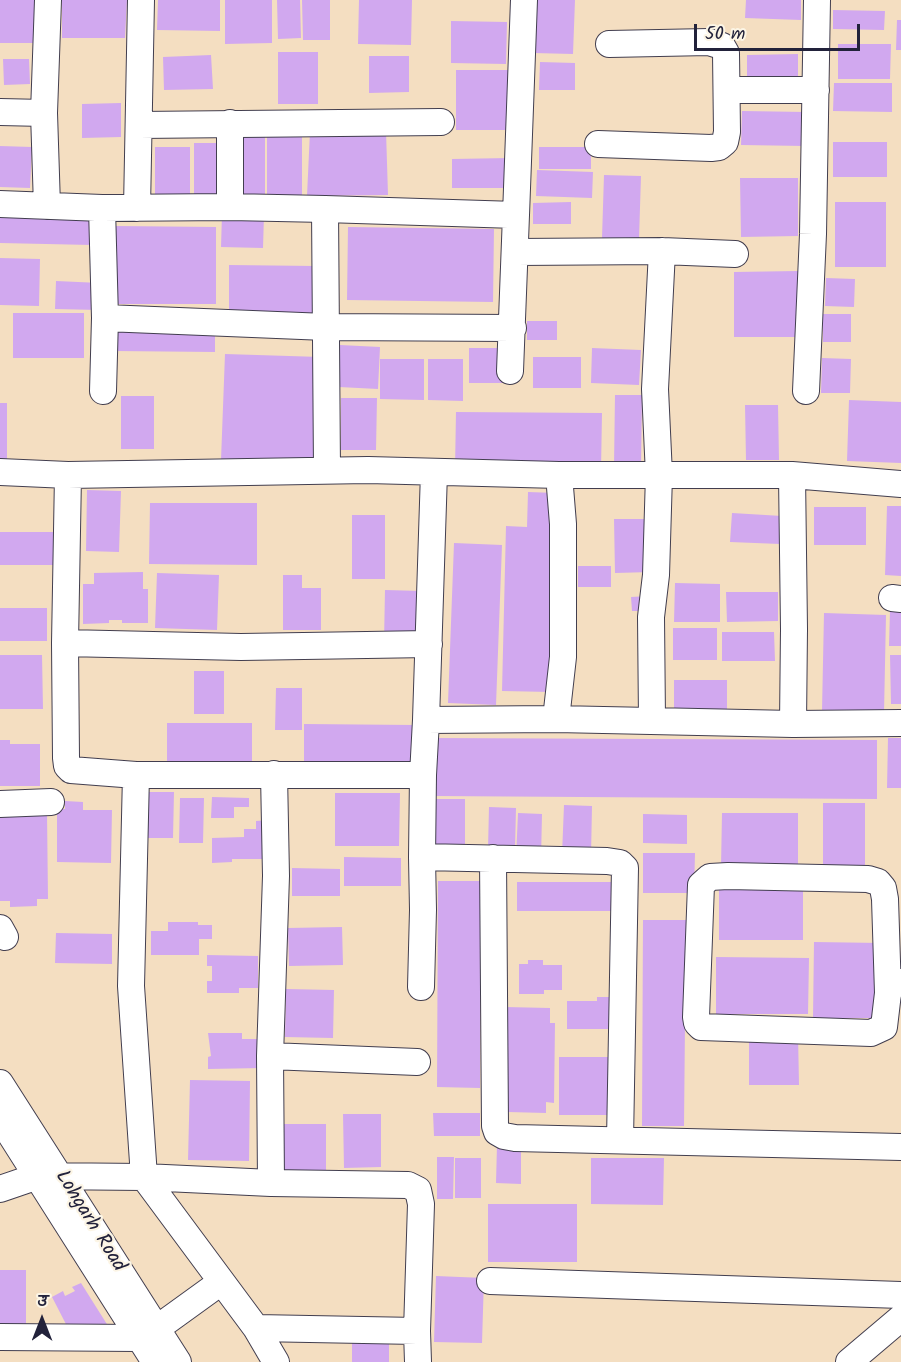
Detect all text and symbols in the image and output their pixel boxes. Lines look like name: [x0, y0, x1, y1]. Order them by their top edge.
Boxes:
scale bar: [697, 12, 864, 50]
text: 50 m: [705, 20, 745, 49]
street label: Lohgarh Road: [48, 1167, 130, 1277]
text: उ: [37, 1289, 47, 1314]
north arrow: [12, 1290, 72, 1350]

